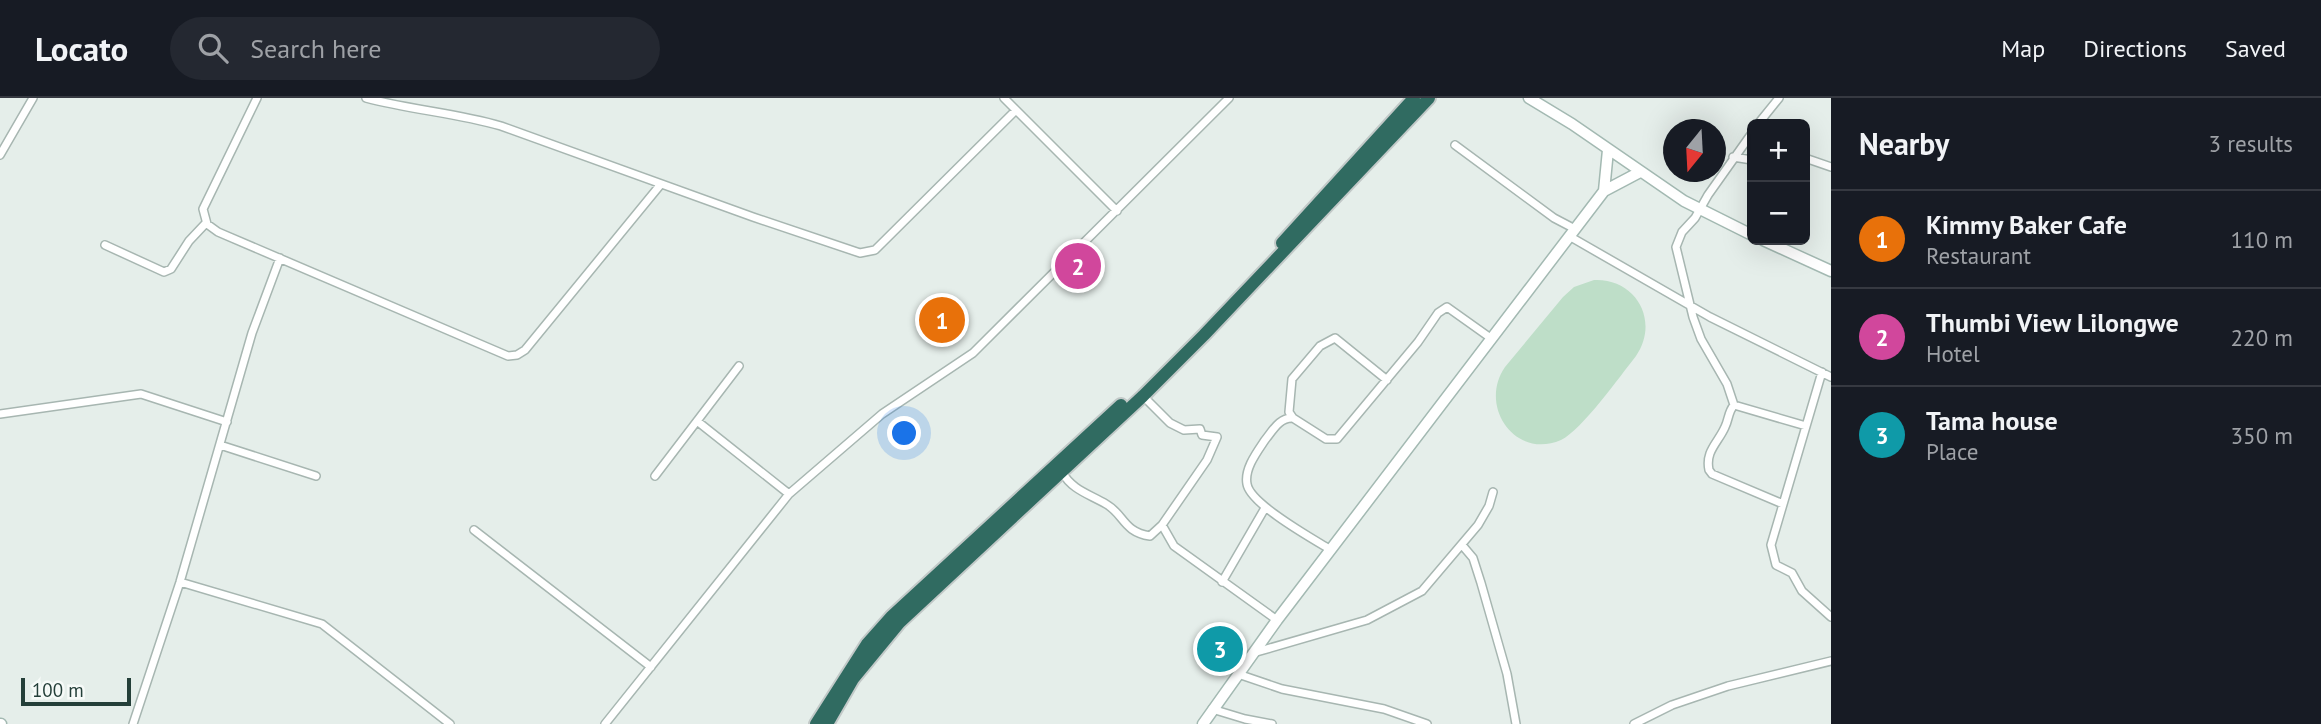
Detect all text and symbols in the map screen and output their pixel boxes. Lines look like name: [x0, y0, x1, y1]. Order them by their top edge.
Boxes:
search box: [170, 17, 660, 80]
text: Locato: [35, 27, 128, 70]
icon: search: [194, 29, 232, 67]
text: Search here: [250, 32, 381, 65]
text: Map: [2001, 33, 2045, 64]
text: Directions: [2083, 33, 2187, 64]
text: Saved: [2225, 33, 2286, 64]
north arrow: [1663, 119, 1726, 182]
map controls: [1747, 119, 1810, 245]
button: +: [1747, 119, 1810, 182]
text: Nearby: [1859, 124, 1949, 163]
text: 3 results: [2209, 129, 2293, 158]
button: −: [1747, 182, 1810, 245]
text: Kimmy Baker Cafe: [1926, 208, 2127, 241]
text: 1: [1875, 225, 1889, 254]
text: 110 m: [2231, 225, 2293, 254]
pin: 2: [1055, 240, 1101, 292]
text: Restaurant: [1926, 241, 2031, 270]
pin: 1: [919, 294, 965, 346]
text: Thumbi View Lilongwe: [1926, 306, 2179, 339]
text: 2: [1875, 323, 1889, 352]
text: 220 m: [2231, 323, 2293, 352]
text: Hotel: [1926, 339, 1980, 368]
text: Tama house: [1926, 404, 2058, 437]
your location: [887, 416, 921, 450]
text: 3: [1875, 421, 1889, 450]
text: 350 m: [2231, 421, 2293, 450]
text: Place: [1926, 437, 1979, 466]
pin: 3: [1197, 623, 1243, 675]
scale bar: [21, 675, 131, 707]
text: 100 m: [32, 678, 84, 702]

